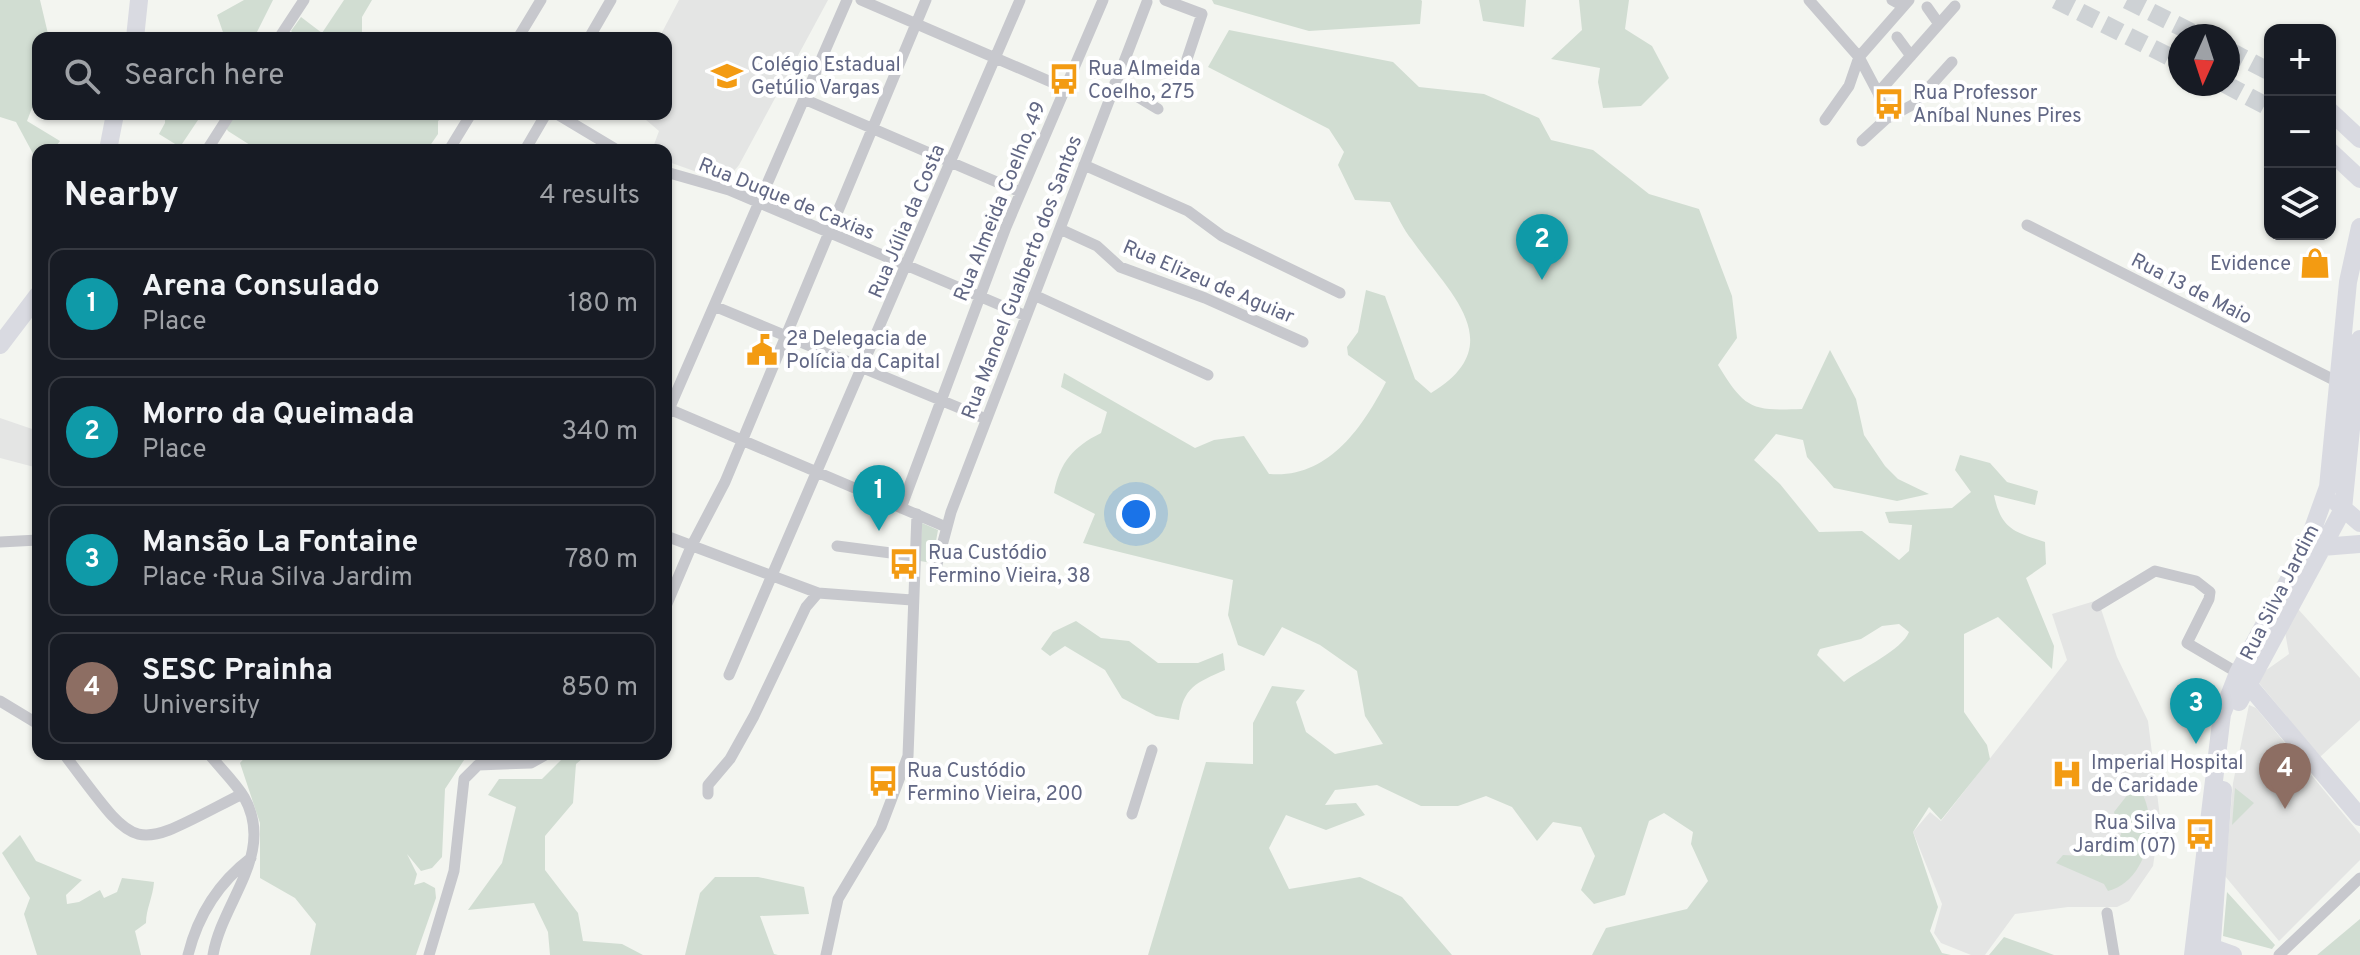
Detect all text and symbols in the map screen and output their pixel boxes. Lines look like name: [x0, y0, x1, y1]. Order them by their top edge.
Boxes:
north arrow: [2168, 24, 2240, 96]
map controls: [2264, 24, 2336, 240]
button: +: [2264, 24, 2336, 96]
search box: [32, 32, 672, 120]
place label: Colégio Estadual Getúlio Vargas: [751, 53, 901, 102]
icon: search: [60, 54, 104, 98]
place label: Rua Almeida Coelho, 275: [1088, 57, 1200, 106]
text: Search here: [124, 58, 284, 95]
school or university icon: Colégio Estadual Getúlio Vargas: [710, 59, 744, 93]
bus stop icon: Rua Almeida Coelho, 275: [1047, 62, 1081, 96]
place label: Rua Professor Aníbal Nunes Pires: [1913, 81, 2082, 130]
bus stop icon: Rua Professor Aníbal Nunes Pires: [1872, 87, 1906, 121]
button: −: [2264, 96, 2336, 168]
street label: Rua Almeida Coelho, 49: [949, 98, 1053, 306]
street label: Rua Manoel Gualberto dos Santos: [957, 132, 1089, 423]
street label: Rua Júlia da Costa: [864, 141, 952, 303]
street label: Rua Duque de Caxias: [694, 153, 878, 247]
button: layers: [2264, 168, 2336, 240]
text: Nearby: [64, 175, 179, 218]
text: 4 results: [539, 180, 640, 213]
pin: 2: [1516, 214, 1568, 280]
street label: Rua Elizeu de Aguiar: [1118, 235, 1298, 331]
shop icon: Evidence: [2298, 246, 2332, 280]
street label: Rua 13 de Maio: [2126, 248, 2256, 332]
place label: Evidence: [2210, 252, 2291, 278]
text: Arena Consulado: [142, 269, 380, 306]
text: 1: [87, 288, 97, 321]
text: 180 m: [568, 288, 638, 321]
text: Place: [142, 306, 206, 339]
place label: 2ª Delegacia de Polícia da Capital: [786, 327, 940, 376]
public building icon: 2ª Delegacia de Polícia da Capital: [745, 333, 779, 367]
text: Morro da Queimada: [142, 397, 414, 434]
text: 2: [84, 416, 100, 449]
text: 340 m: [561, 416, 638, 449]
text: Place: [142, 434, 206, 467]
pin: 1: [853, 465, 905, 531]
your location: [1116, 494, 1156, 534]
street label: Rua Silva Jardim: [2235, 521, 2326, 665]
text: Mansão La Fontaine: [142, 525, 418, 562]
place label: Rua Custódio Fermino Vieira, 38: [928, 541, 1091, 590]
text: 3: [84, 544, 100, 577]
text: 780 m: [565, 544, 638, 577]
bus stop icon: Rua Custódio Fermino Vieira, 38: [887, 547, 921, 581]
text: Place · Rua Silva Jardim: [142, 562, 413, 595]
text: SESC Prainha: [142, 653, 333, 690]
text: 4: [84, 672, 100, 705]
text: 850 m: [561, 672, 638, 705]
pin: 3: [2170, 678, 2222, 744]
text: University: [142, 690, 260, 723]
pin: 4: [2259, 743, 2311, 809]
place label: Imperial Hospital de Caridade: [2091, 751, 2244, 800]
hospital icon: Imperial Hospital de Caridade: [2050, 757, 2084, 791]
place label: Rua Custódio Fermino Vieira, 200: [907, 759, 1083, 808]
bus stop icon: Rua Custódio Fermino Vieira, 200: [866, 764, 900, 798]
place label: Rua Silva Jardim (07): [2073, 811, 2176, 860]
bus stop icon: Rua Silva Jardim (07): [2183, 817, 2217, 851]

